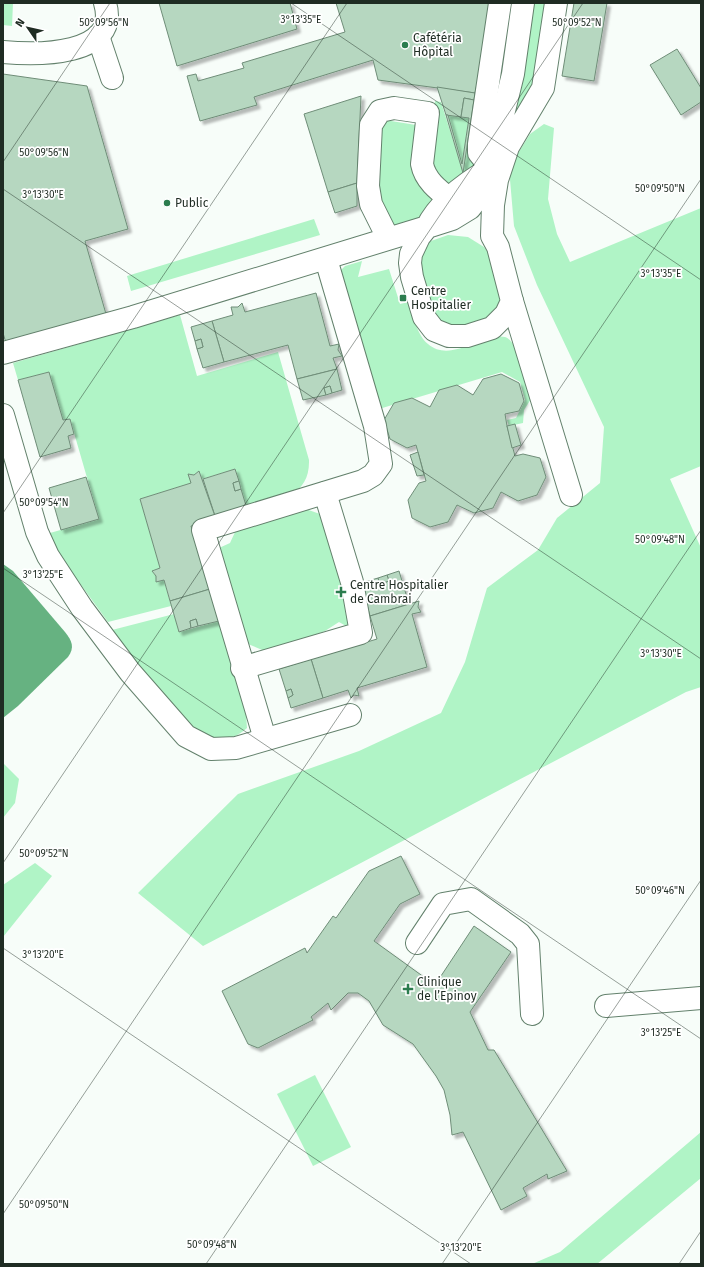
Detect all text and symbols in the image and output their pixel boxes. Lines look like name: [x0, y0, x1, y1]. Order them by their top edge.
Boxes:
north arrow: [8, 8, 48, 48]
text: 3°13'35"E: [281, 14, 321, 26]
text: N: [13, 16, 28, 29]
text: 50°09'56"N: [79, 17, 129, 29]
text: 50°09'52"N: [552, 17, 602, 29]
place label: Cafétéria Hôpital: [413, 31, 462, 59]
marker: Cafétéria Hôpital: [400, 40, 410, 50]
text: 50°09'56"N: [19, 147, 69, 159]
text: 50°09'50"N: [635, 183, 685, 195]
text: 3°13'30"E: [22, 189, 64, 201]
place label: Public: [175, 196, 209, 210]
marker: Public: [162, 198, 172, 208]
text: 3°13'35"E: [641, 268, 681, 280]
place label: Centre Hospitalier: [411, 284, 471, 312]
marker: Centre Hospitalier: [398, 293, 408, 303]
text: 50°09'54"N: [19, 497, 69, 509]
text: 50°09'48"N: [635, 534, 685, 546]
text: 3°13'25"E: [23, 569, 63, 581]
place label: Centre Hospitalier de Cambrai: [350, 578, 449, 606]
marker: Centre Hospitalier de Cambrai: [335, 586, 347, 598]
text: 3°13'30"E: [640, 648, 682, 660]
text: 50°09'52"N: [19, 848, 69, 860]
text: 50°09'46"N: [635, 885, 685, 897]
text: 3°13'20"E: [22, 949, 64, 961]
place label: Clinique de l’Epinoy: [417, 975, 477, 1003]
marker: Clinique de l’Epinoy: [402, 983, 414, 995]
text: 3°13'25"E: [641, 1027, 681, 1039]
text: 50°09'50"N: [19, 1199, 69, 1211]
text: 50°09'48"N: [187, 1239, 237, 1251]
text: 3°13'20"E: [440, 1242, 482, 1254]

